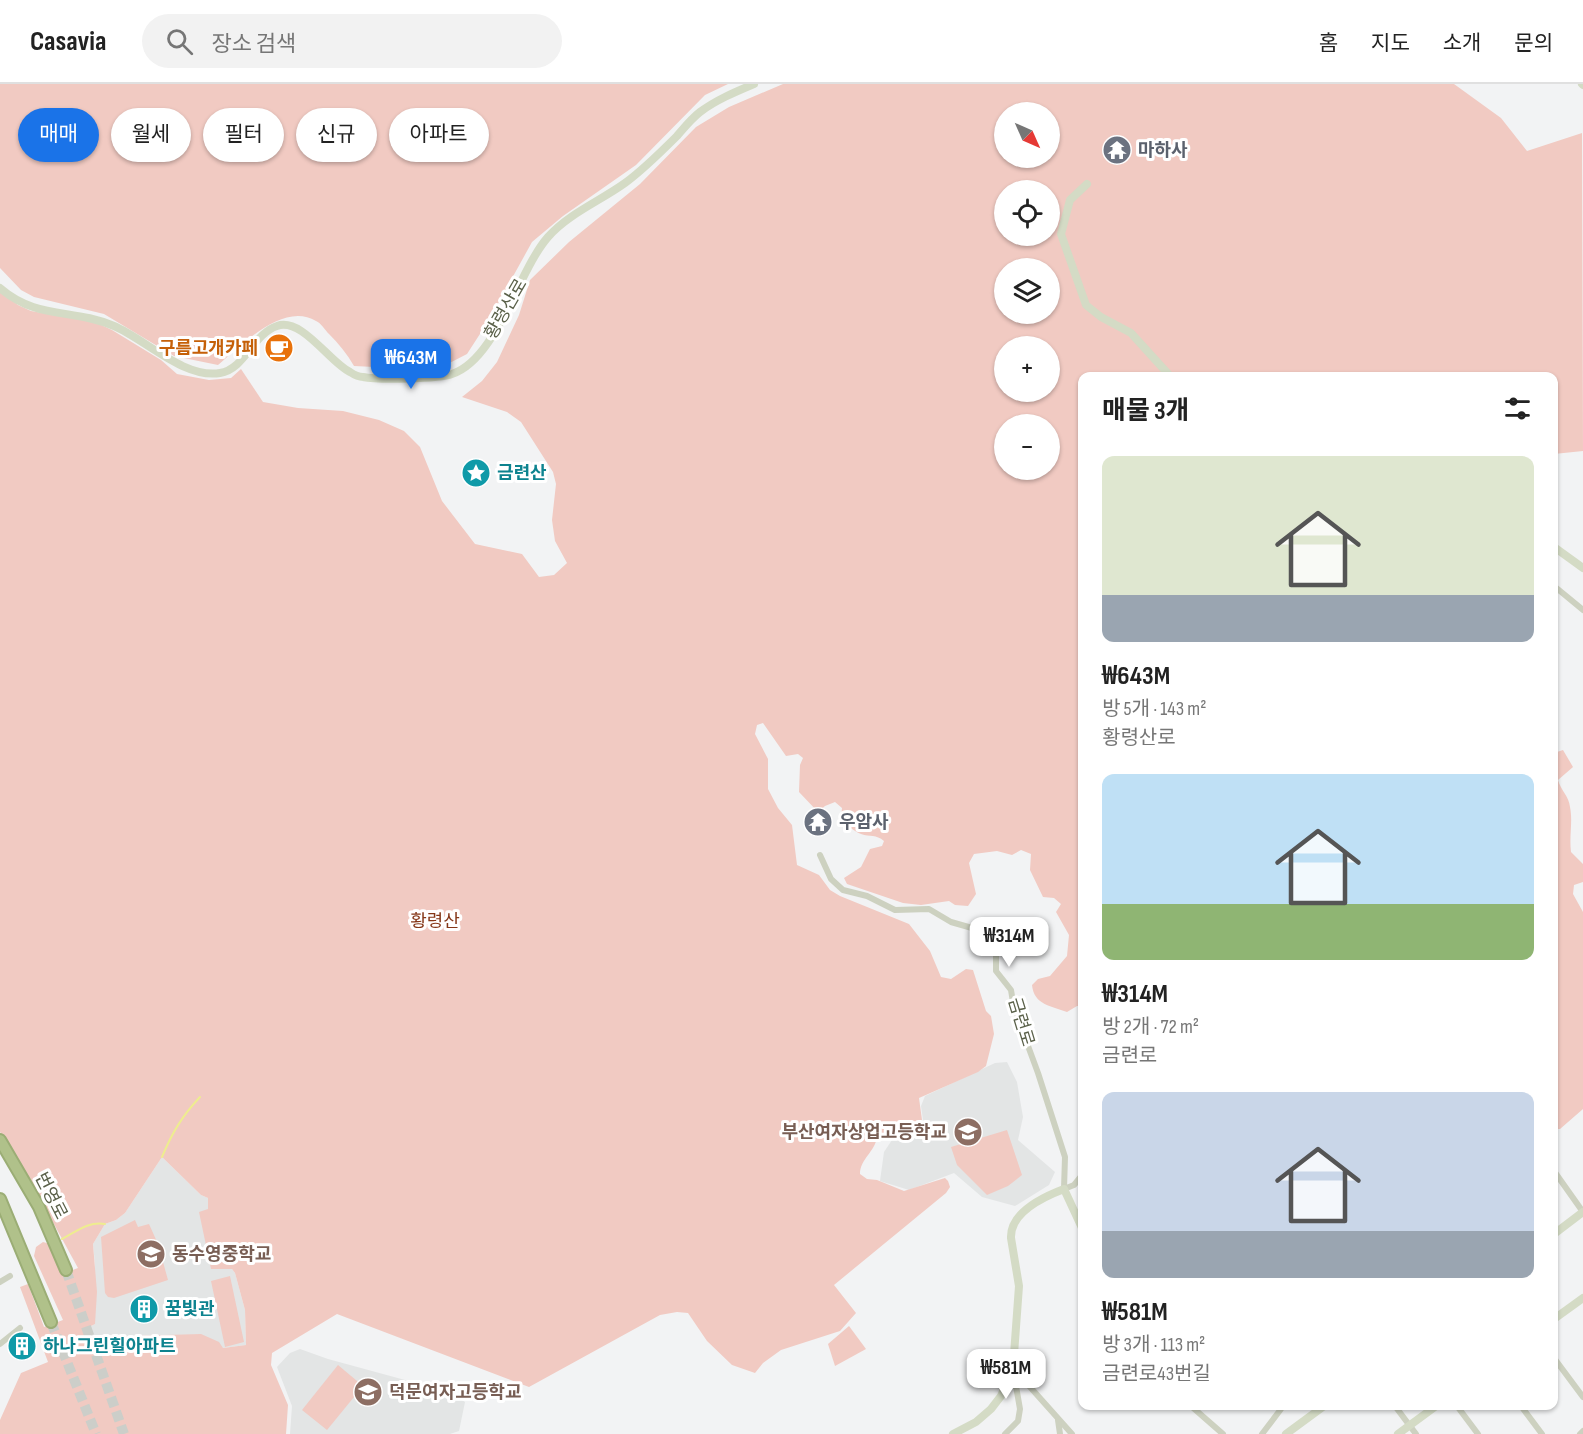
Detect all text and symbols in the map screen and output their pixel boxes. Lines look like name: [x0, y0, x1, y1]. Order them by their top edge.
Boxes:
search box: [142, 14, 562, 68]
text: Casavia: [30, 25, 106, 58]
icon: search: [163, 25, 196, 58]
text: 장소 검색: [211, 31, 296, 58]
text: 홈: [1319, 31, 1338, 56]
text: 지도: [1371, 31, 1410, 56]
text: 소개: [1443, 31, 1481, 56]
text: 문의: [1514, 31, 1553, 56]
north arrow: [994, 102, 1060, 168]
map controls: [994, 102, 1060, 480]
chip: 매매: [18, 108, 99, 162]
chip: 월세: [111, 108, 191, 162]
chip: 필터: [203, 108, 284, 162]
chip: 신규: [296, 108, 377, 162]
chip: 아파트: [389, 108, 489, 162]
temple icon: 마하사: [1101, 134, 1133, 166]
place label: 마하사: [1138, 140, 1188, 161]
button: locate: [994, 180, 1060, 246]
button: layers: [994, 258, 1060, 324]
street label: 황령산로: [480, 275, 532, 343]
cafe icon: 구름고개카페: [263, 332, 295, 364]
button: +: [994, 336, 1060, 402]
place label: 구름고개카페: [159, 338, 258, 359]
pin: ₩643M: [369, 339, 453, 390]
text: ₩643M: [385, 346, 437, 370]
icon: filters: [1501, 392, 1534, 425]
text: 매물 3개: [1102, 396, 1189, 427]
button: −: [994, 414, 1060, 480]
place icon: 금련산: [460, 457, 492, 489]
place label: 금련산: [497, 463, 547, 484]
icon: home: [1264, 495, 1372, 603]
text: ₩643M: [1102, 661, 1170, 692]
text: 방 5개 · 143 m²: [1102, 697, 1206, 721]
text: 황령산로: [1102, 726, 1176, 750]
temple icon: 우암사: [802, 806, 834, 838]
place label: 우암사: [839, 812, 889, 833]
icon: home: [1264, 813, 1372, 921]
park label: 황령산: [410, 911, 460, 932]
pin: ₩314M: [967, 917, 1051, 968]
text: ₩314M: [984, 924, 1034, 948]
text: ₩314M: [1102, 979, 1168, 1010]
street label: 금련로: [1004, 995, 1038, 1049]
text: 방 2개 · 72 m²: [1102, 1015, 1199, 1039]
text: 금련로: [1102, 1044, 1157, 1068]
school or university icon: 부산여자상업고등학교: [952, 1116, 984, 1148]
place label: 부산여자상업고등학교: [781, 1122, 947, 1143]
icon: home: [1264, 1131, 1372, 1239]
street label: 번영로: [30, 1169, 72, 1223]
school or university icon: 동수영중학교: [135, 1238, 167, 1270]
place label: 동수영중학교: [172, 1244, 271, 1265]
building icon: 꿈빛관: [128, 1293, 160, 1325]
text: ₩581M: [1102, 1297, 1168, 1328]
place label: 꿈빛관: [165, 1299, 215, 1320]
building icon: 하나그린힐아파트: [6, 1330, 38, 1362]
text: 방 3개 · 113 m²: [1102, 1333, 1205, 1357]
place label: 하나그린힐아파트: [43, 1336, 175, 1357]
pin: ₩581M: [964, 1349, 1048, 1400]
text: ₩581M: [981, 1356, 1031, 1380]
text: 금련로43번길: [1102, 1362, 1211, 1386]
school or university icon: 덕문여자고등학교: [352, 1376, 384, 1408]
place label: 덕문여자고등학교: [389, 1382, 521, 1403]

